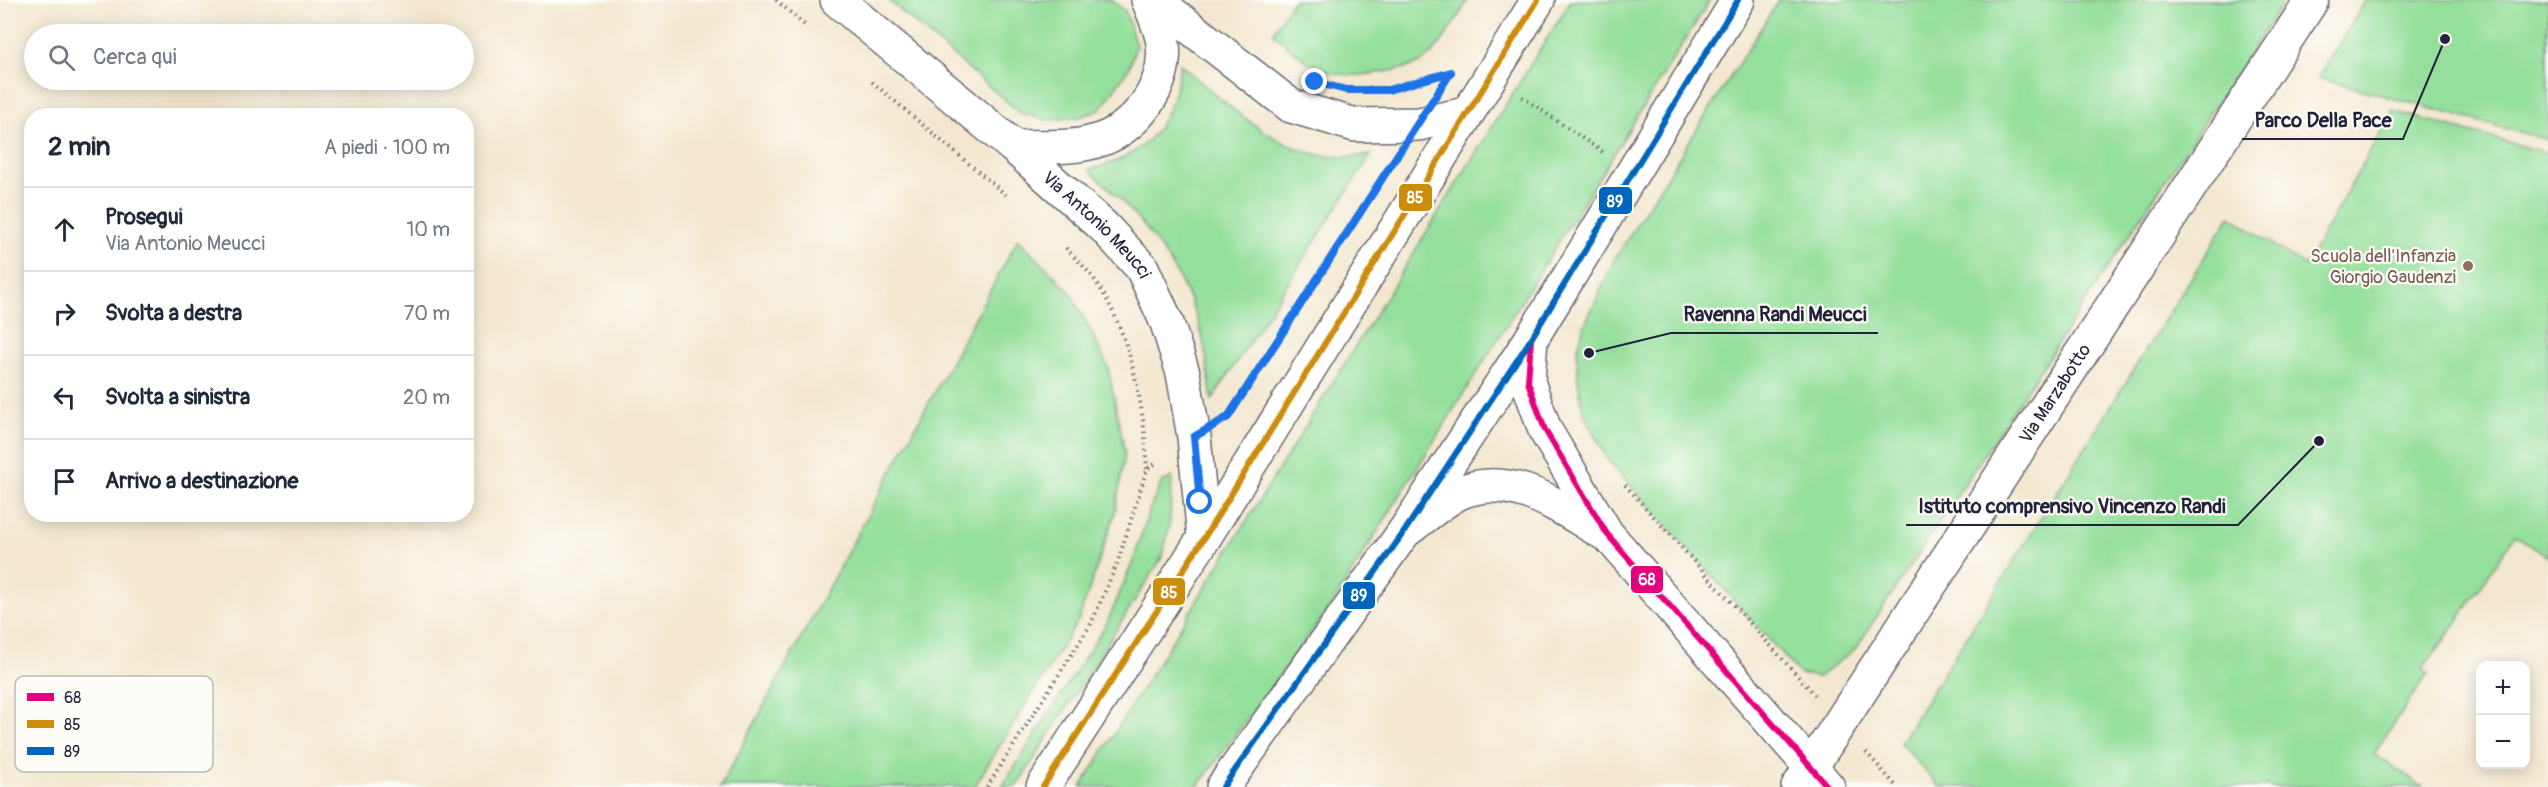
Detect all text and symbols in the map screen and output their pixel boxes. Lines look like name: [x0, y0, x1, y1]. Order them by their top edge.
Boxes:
search box: [24, 24, 474, 90]
icon: search: [45, 41, 78, 74]
text: Cerca qui: [93, 43, 177, 71]
route end: [1301, 68, 1327, 94]
callout: Parco Della Pace: [2242, 101, 2403, 139]
text: Parco Della Pace: [2254, 108, 2393, 133]
text: 2 min: [48, 131, 110, 163]
text: A piedi · 100 m: [324, 135, 450, 160]
street label: Via Antonio Meucci: [1037, 167, 1156, 282]
line badge: 85: [1398, 183, 1433, 212]
line badge: 89: [1598, 186, 1633, 215]
text: 85: [1407, 188, 1424, 208]
text: 89: [1607, 192, 1623, 212]
text: Prosegui: [105, 203, 183, 231]
icon: ahead: [48, 213, 81, 246]
text: 10 m: [406, 217, 450, 242]
text: Via Antonio Meucci: [105, 231, 265, 256]
place label: Scuola dell'Infanzia Giorgio Gaudenzi: [2310, 245, 2456, 289]
marker: Scuola dell'Infanzia Giorgio Gaudenzi: [2461, 259, 2475, 273]
callout: Ravenna Randi Meucci: [1671, 295, 1878, 333]
icon: right: [48, 297, 81, 330]
text: Svolta a destra: [105, 299, 242, 327]
text: 70 m: [404, 301, 450, 326]
text: Ravenna Randi Meucci: [1683, 302, 1867, 327]
street label: Via Marzabotto: [2014, 339, 2097, 448]
icon: left: [48, 381, 81, 414]
text: Svolta a sinistra: [105, 383, 250, 411]
text: 20 m: [403, 385, 450, 410]
icon: arrive: [48, 465, 81, 498]
text: Arrivo a destinazione: [105, 467, 298, 495]
callout: Istituto comprensivo Vincenzo Randi: [1906, 487, 2238, 525]
route start: [1186, 488, 1212, 514]
text: Istituto comprensivo Vincenzo Randi: [1918, 494, 2226, 519]
line badge: 68: [1630, 565, 1664, 594]
text: 68: [1638, 570, 1656, 590]
line badge: 85: [1152, 577, 1186, 606]
line badge: 89: [1342, 581, 1376, 610]
text: 85: [1161, 583, 1178, 603]
text: 89: [1351, 586, 1367, 606]
map controls: [2476, 661, 2530, 769]
button: +: [2476, 661, 2530, 715]
legend: [15, 676, 213, 772]
text: 68: [64, 688, 81, 708]
text: 85: [64, 715, 81, 735]
button: −: [2476, 715, 2530, 769]
text: 89: [64, 742, 80, 762]

